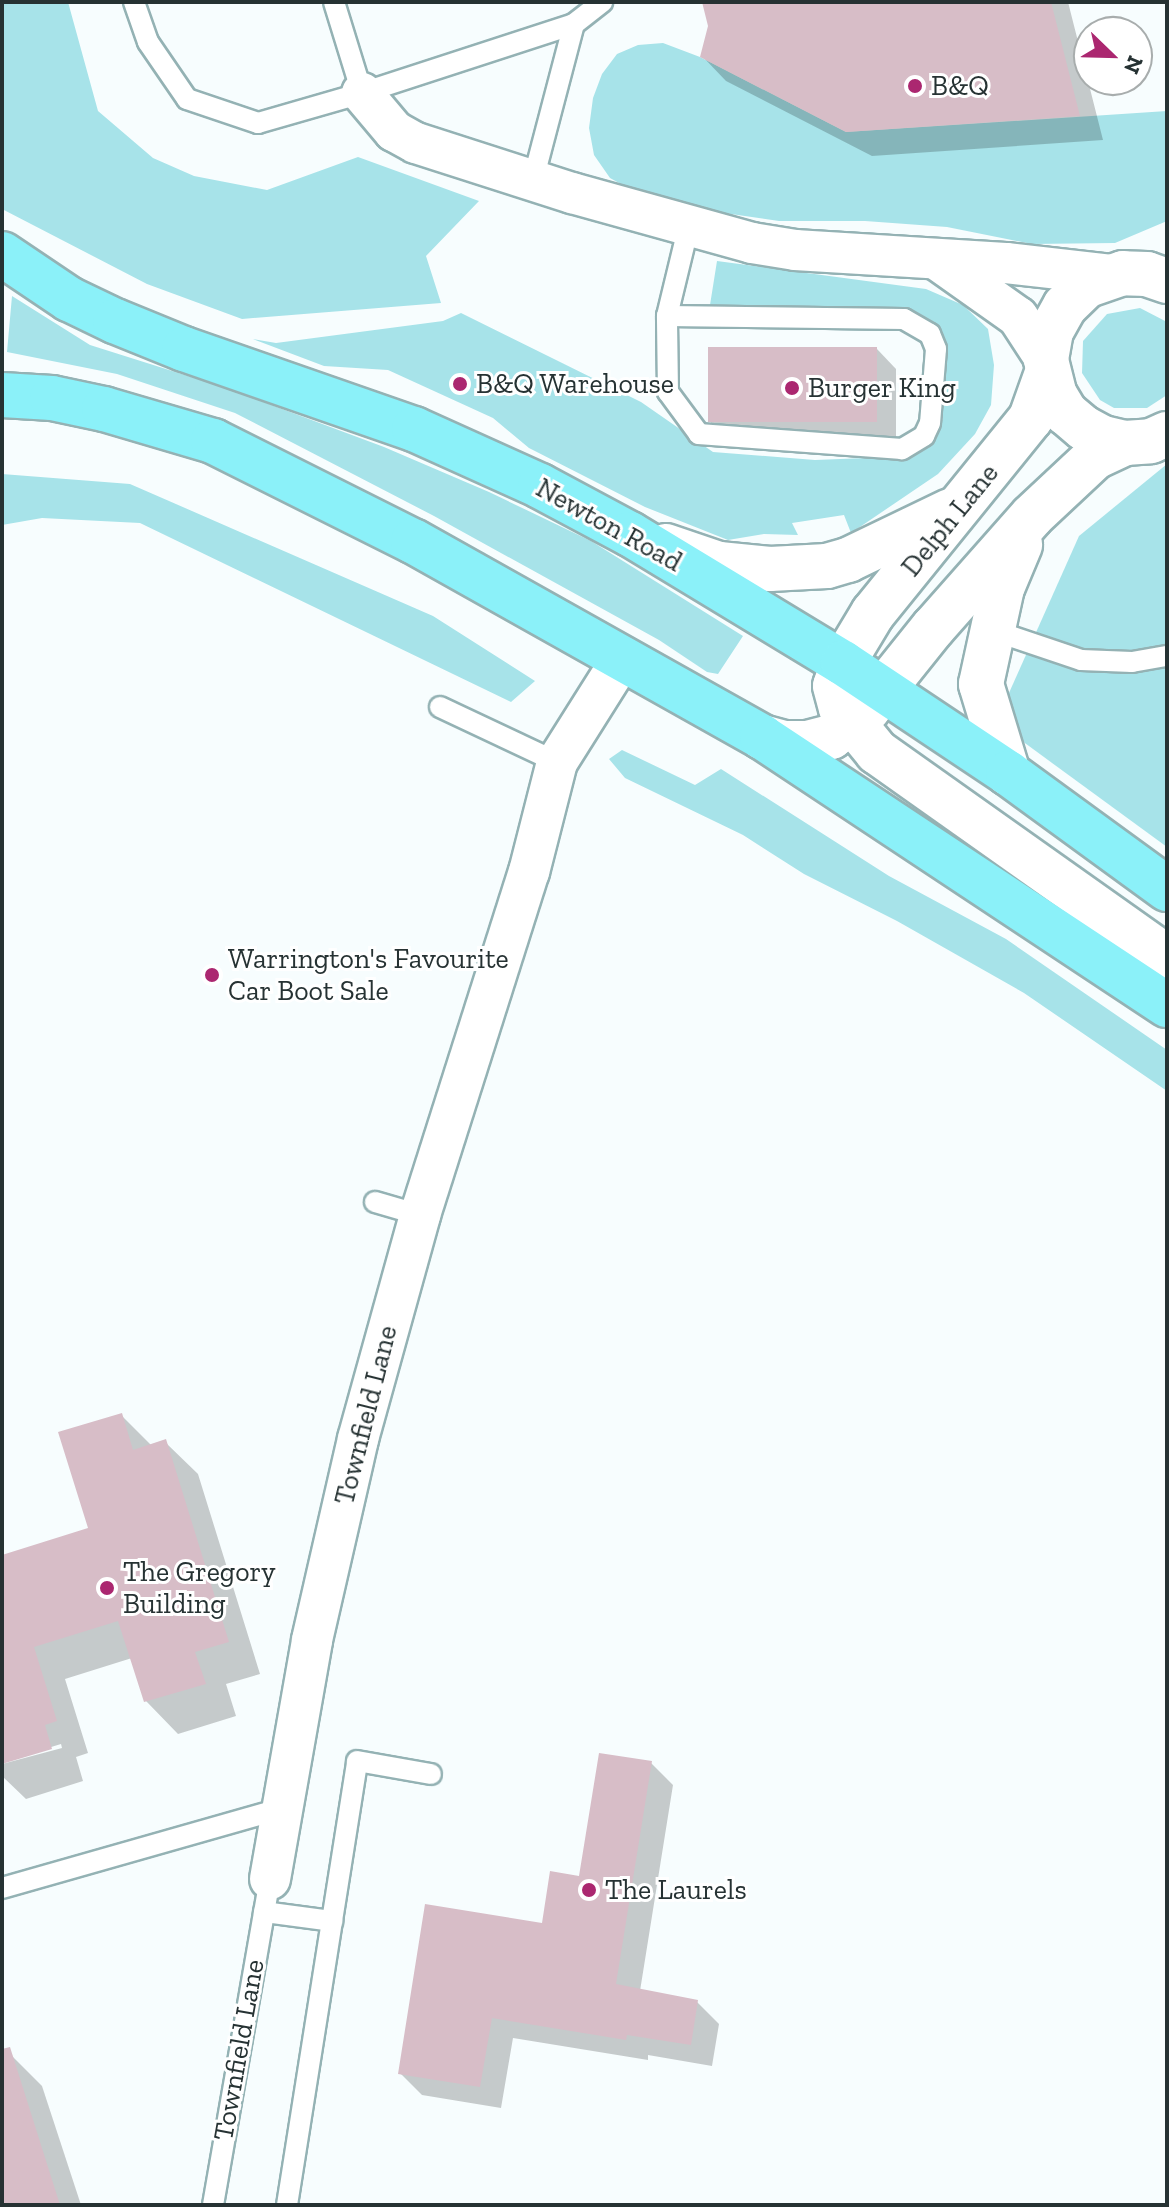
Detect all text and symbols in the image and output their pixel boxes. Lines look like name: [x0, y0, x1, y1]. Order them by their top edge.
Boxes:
north arrow: [1073, 16, 1153, 96]
text: N: [1118, 52, 1149, 78]
place label: B&Q: [931, 69, 989, 103]
marker: B&Q: [906, 77, 924, 95]
place label: B&Q Warehouse: [476, 367, 675, 401]
place label: Burger King: [808, 371, 956, 405]
marker: B&Q Warehouse: [451, 375, 469, 393]
marker: Burger King: [783, 379, 801, 397]
street label: Delph Lane: [894, 457, 1006, 583]
street label: Newton Road: [530, 471, 688, 579]
place label: Warrington's Favourite Car Boot Sale: [228, 942, 509, 1008]
marker: Warrington's Favourite Car Boot Sale: [203, 966, 221, 984]
street label: Townfield Lane: [328, 1322, 404, 1508]
place label: The Gregory Building: [123, 1555, 276, 1621]
marker: The Gregory Building: [98, 1579, 116, 1597]
place label: The Laurels: [605, 1873, 747, 1907]
marker: The Laurels: [580, 1881, 598, 1899]
street label: Townfield Lane: [207, 1957, 271, 2143]

